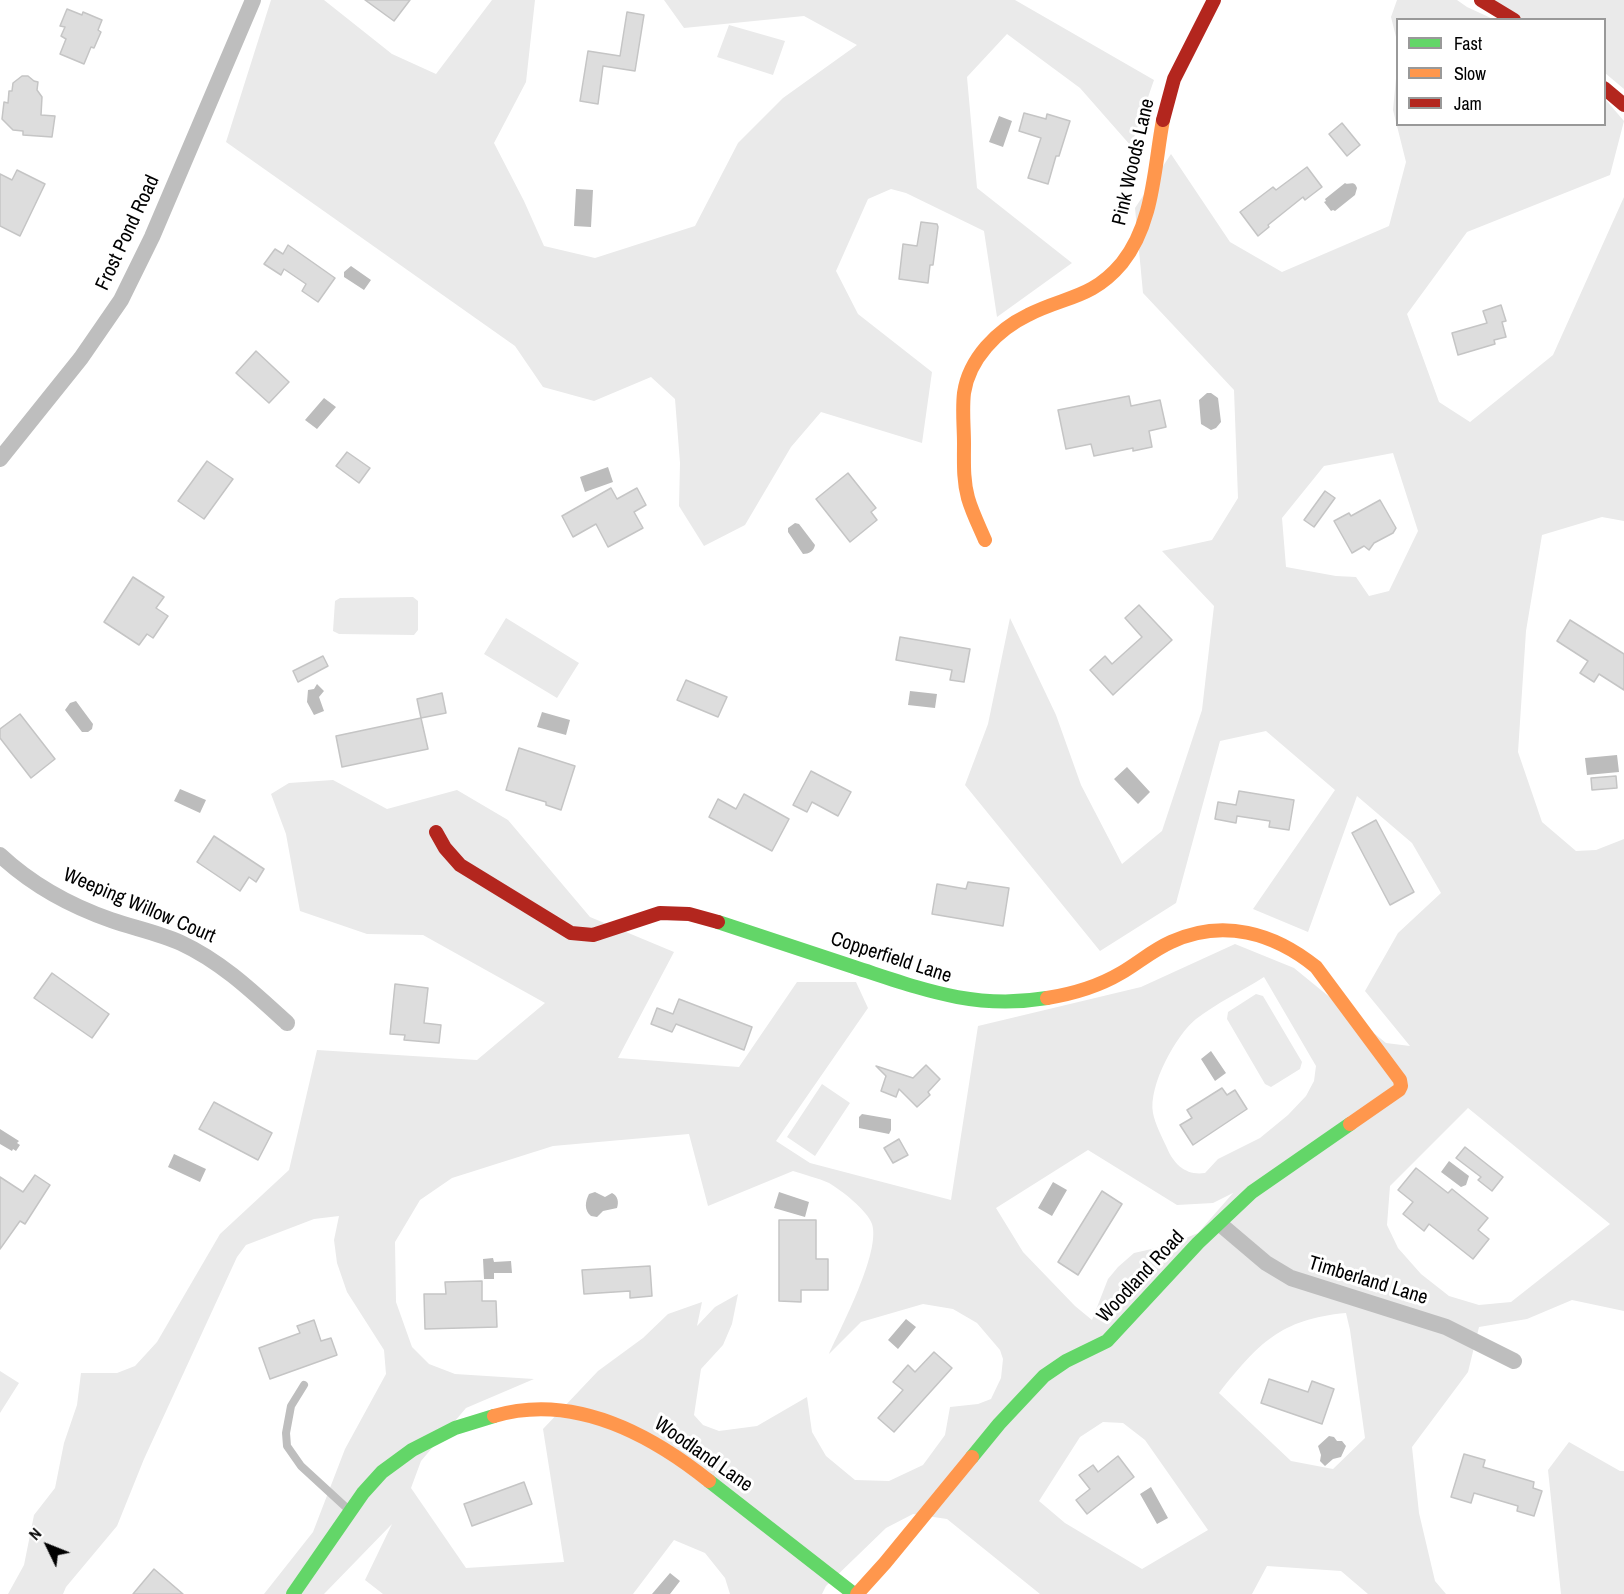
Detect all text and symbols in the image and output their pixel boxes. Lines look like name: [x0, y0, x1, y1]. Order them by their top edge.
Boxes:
legend: [1396, 18, 1606, 126]
text: Fast: [1454, 31, 1482, 56]
text: Slow: [1454, 61, 1486, 86]
text: Jam: [1454, 91, 1482, 116]
street label: Pink Woods Lane: [1108, 96, 1160, 228]
street label: Frost Pond Road: [91, 172, 165, 294]
street label: Weeping Willow Court: [59, 863, 219, 949]
street label: Copperfield Lane: [827, 927, 955, 989]
street label: Woodland Road: [1092, 1226, 1190, 1328]
street label: Timberland Lane: [1305, 1251, 1431, 1311]
street label: Woodland Lane: [649, 1412, 757, 1498]
north arrow: [18, 1516, 78, 1576]
text: N: [24, 1523, 46, 1545]

